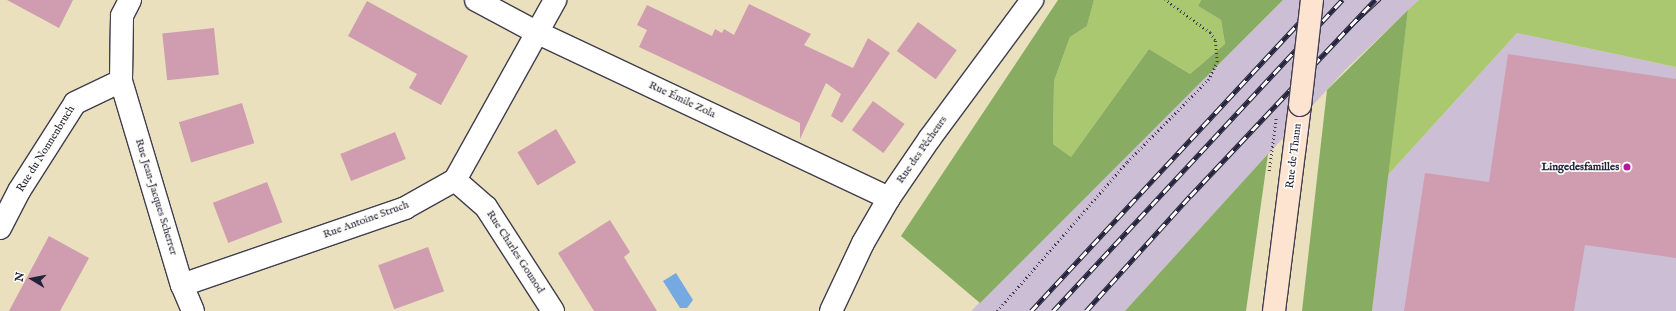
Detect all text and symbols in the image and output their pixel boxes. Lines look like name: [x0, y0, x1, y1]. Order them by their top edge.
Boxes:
street label: Rue Émile Zola: [646, 79, 718, 121]
street label: Rue du Nonnenbruch: [14, 103, 78, 195]
street label: Rue des Pêcheurs: [894, 114, 950, 186]
street label: Rue de Thann: [1283, 123, 1305, 189]
street label: Rue Jean-Jacques Scherrer: [132, 137, 180, 257]
place label: Lingedesfamilles: [1542, 160, 1619, 174]
marker: Lingedesfamilles: [1622, 162, 1632, 172]
street label: Rue Antoine Struch: [321, 198, 411, 242]
street label: Rue Charles Gounod: [483, 208, 547, 296]
north arrow: [12, 259, 52, 299]
text: N: [12, 271, 28, 283]

